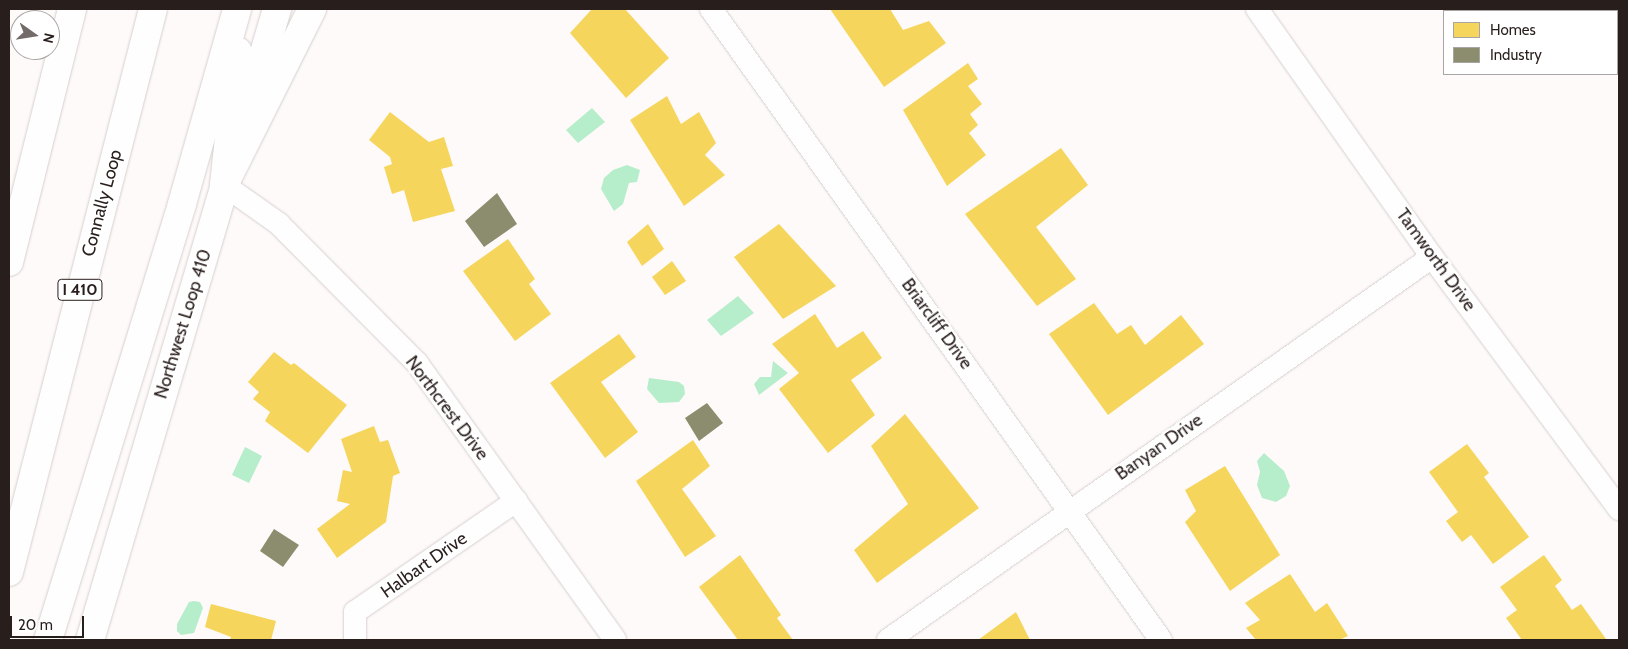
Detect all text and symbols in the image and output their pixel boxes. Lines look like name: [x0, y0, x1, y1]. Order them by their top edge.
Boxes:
north arrow: [10, 10, 60, 60]
legend: [1443, 10, 1618, 75]
text: Homes: [1490, 21, 1536, 39]
text: N: [39, 31, 59, 45]
text: Industry: [1490, 46, 1542, 64]
street label: Connally Loop: [77, 147, 127, 259]
street label: Tamworth Drive: [1392, 204, 1480, 316]
street label: Northwest Loop 410: [150, 247, 216, 401]
street label: Briarcliff Drive: [897, 274, 977, 374]
road number: I 410: [56, 276, 104, 304]
street label: Northcrest Drive: [401, 352, 493, 464]
street label: Banyan Drive: [1111, 409, 1207, 485]
street label: Halbart Drive: [377, 527, 471, 603]
scale bar: [12, 606, 86, 638]
text: 20 m: [18, 616, 53, 634]

